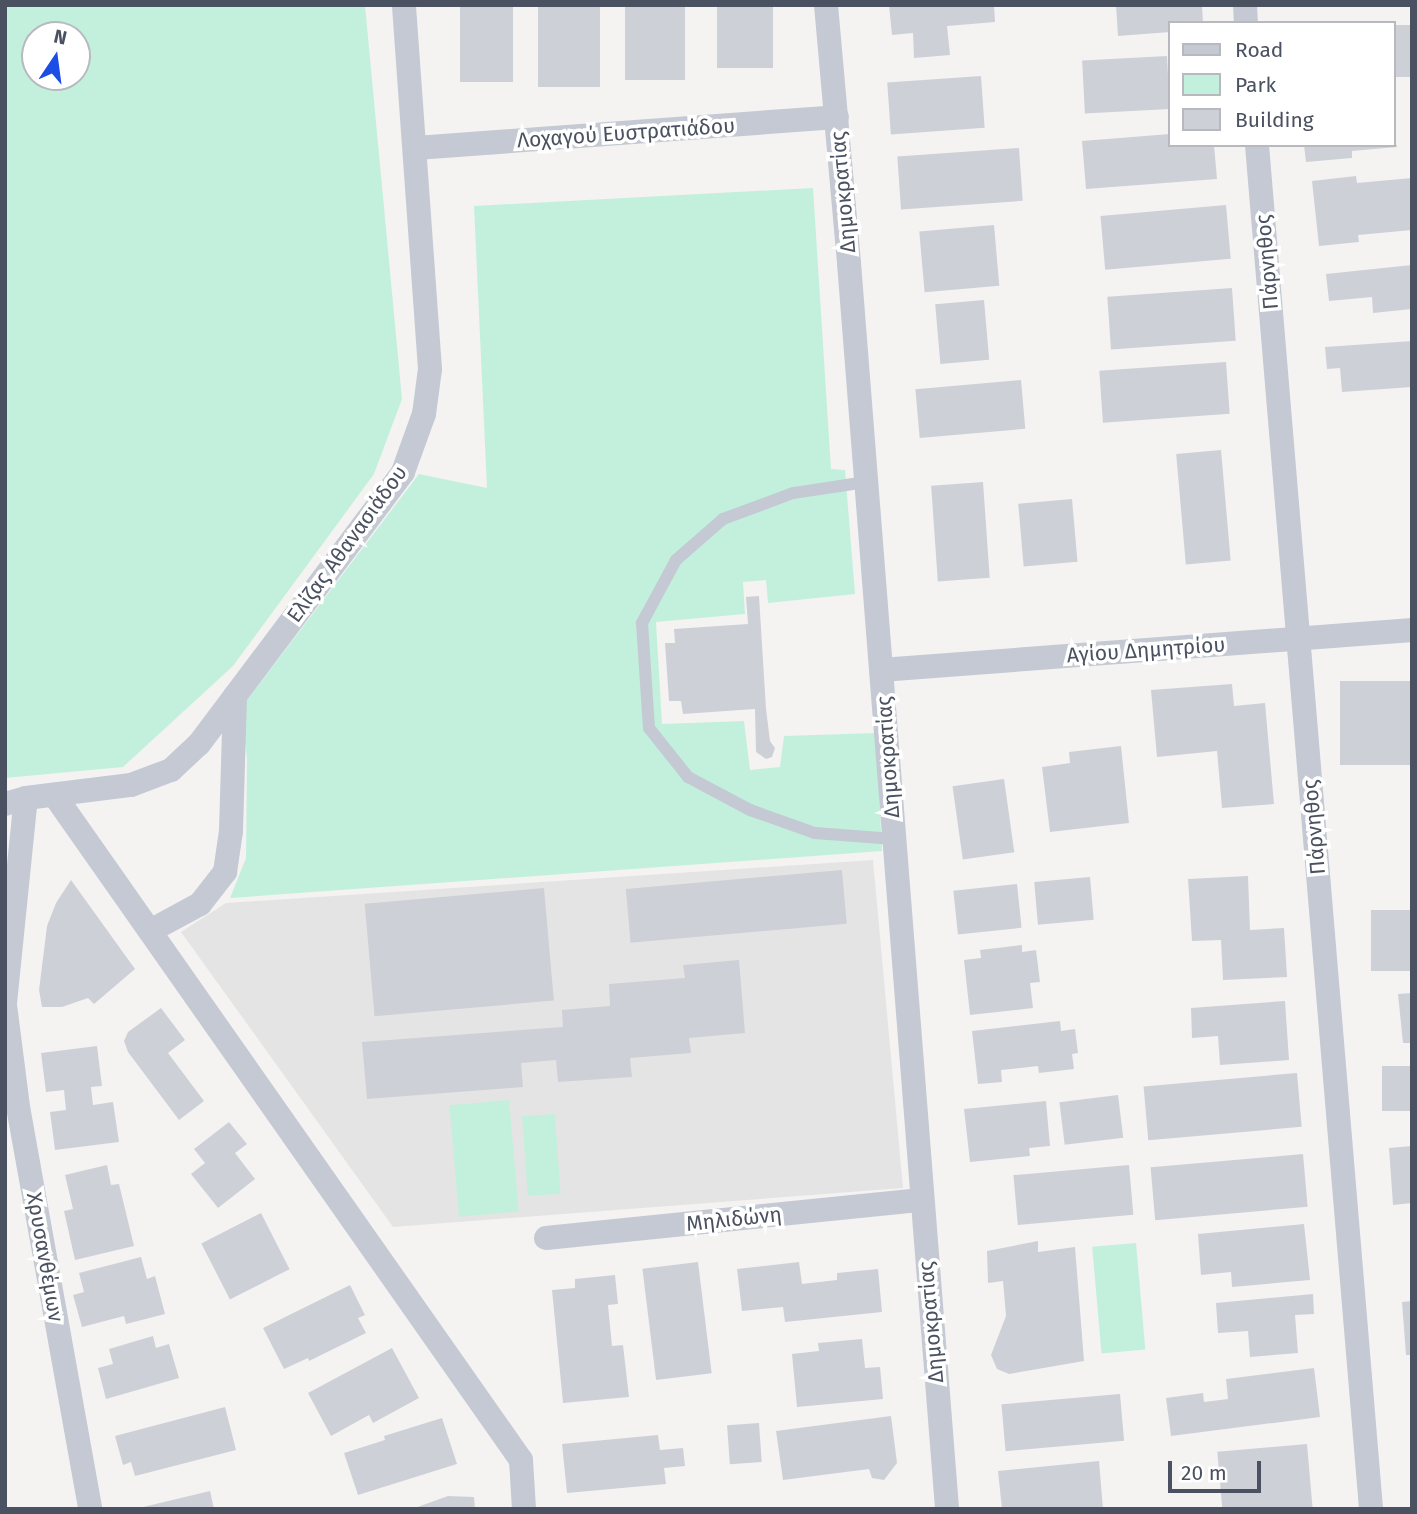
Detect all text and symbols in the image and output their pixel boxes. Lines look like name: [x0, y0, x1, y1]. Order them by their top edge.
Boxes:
north arrow: [21, 21, 91, 91]
legend: [1168, 21, 1396, 147]
text: N: [52, 24, 69, 50]
text: Road: [1235, 37, 1283, 63]
text: Park: [1235, 72, 1276, 98]
text: Building: [1235, 107, 1314, 133]
street label: Λοχαγού Ευστρατιάδου: [516, 113, 736, 153]
street label: Δημοκρατίας: [825, 130, 861, 254]
street label: Πάρνηθος: [1250, 213, 1284, 311]
street label: Ελίζας Αθανασιάδου: [282, 461, 412, 627]
street label: Αγίου Δημητρίου: [1066, 632, 1226, 668]
street label: Δημοκρατίας: [871, 695, 905, 819]
street label: Πάρνηθος: [1297, 778, 1331, 876]
street label: Χρυσανθέμων: [21, 1190, 69, 1324]
street label: Μηλιδώνη: [685, 1201, 783, 1237]
street label: Δημοκρατίας: [913, 1260, 949, 1384]
scale bar: [1172, 1448, 1265, 1492]
text: 20 m: [1181, 1460, 1227, 1486]

